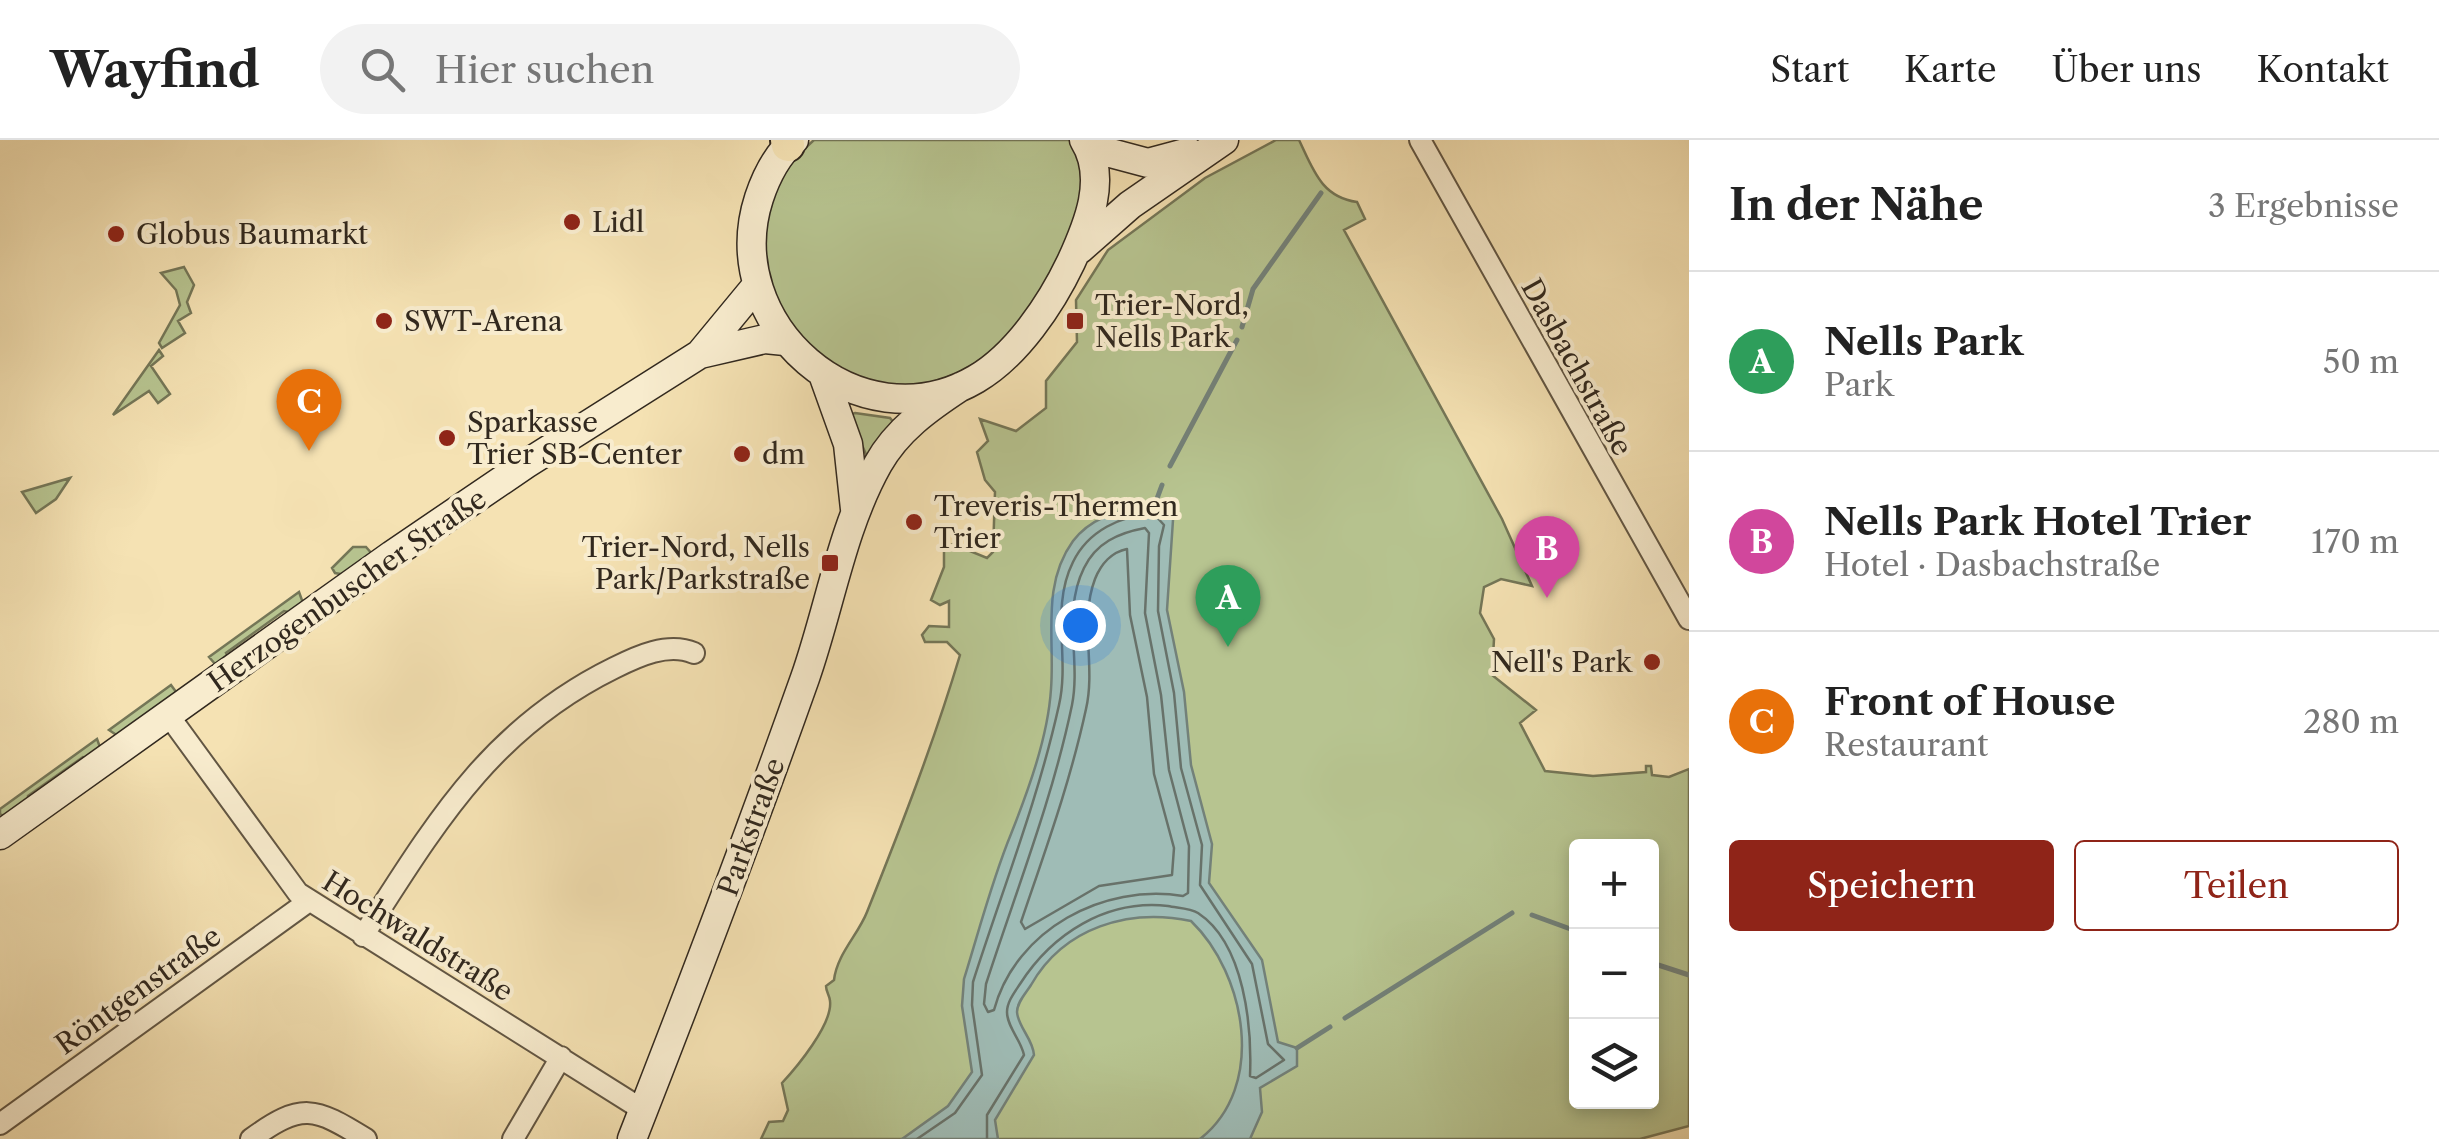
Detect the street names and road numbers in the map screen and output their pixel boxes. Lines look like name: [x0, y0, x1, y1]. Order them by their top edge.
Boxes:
street label: Dasbachstraße: [1514, 273, 1640, 461]
street label: Herzogenbuscher Straße: [201, 481, 493, 699]
street label: Parkstraße: [710, 753, 792, 901]
street label: Hochwaldstraße: [317, 864, 519, 1008]
street label: Röntgenstraße: [49, 919, 227, 1061]

